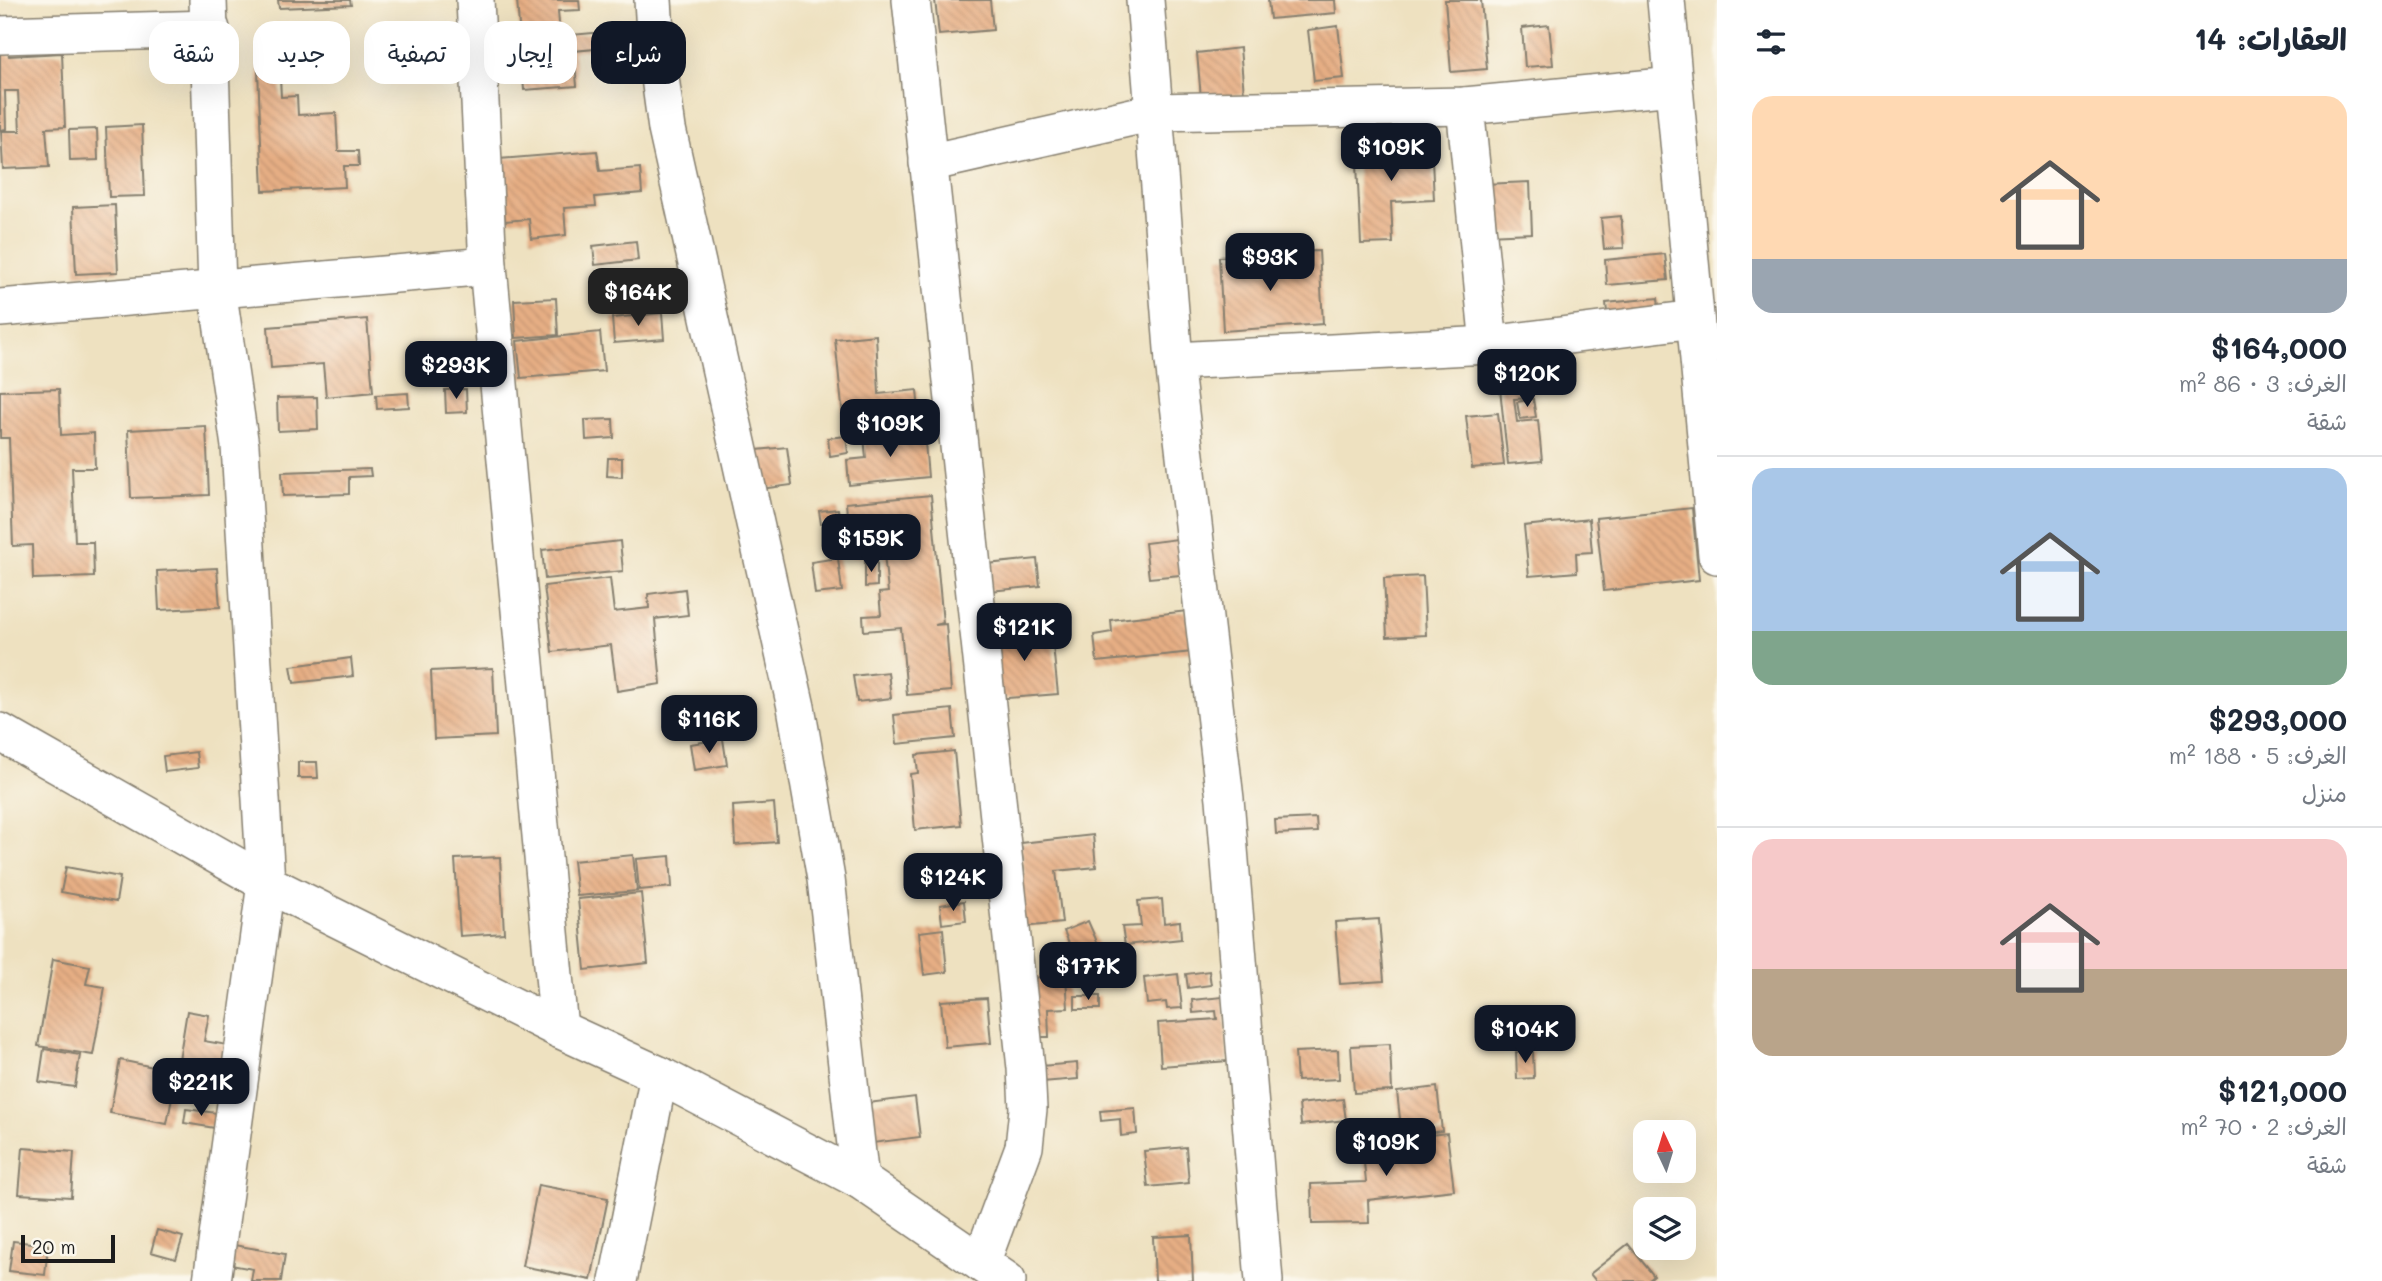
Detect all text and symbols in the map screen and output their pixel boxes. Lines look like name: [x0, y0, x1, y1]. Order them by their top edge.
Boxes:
text: العقارات: 14: [2194, 18, 2347, 58]
chip: شقة: [149, 21, 239, 84]
chip: جديد: [253, 21, 350, 84]
chip: تصفية: [364, 21, 470, 84]
chip: إيجار: [484, 21, 577, 84]
chip: شراء: [591, 21, 686, 84]
icon: filters: [1752, 23, 1790, 61]
pin: $109K: [1342, 124, 1440, 183]
text: $109K: [1357, 131, 1425, 161]
icon: home: [1987, 142, 2113, 268]
pin: $93K: [1229, 233, 1311, 293]
text: $93K: [1242, 241, 1298, 271]
pin: $164K: [589, 268, 687, 328]
text: $164K: [604, 276, 672, 306]
text: $164,000: [2211, 327, 2347, 367]
pin: $293K: [407, 342, 505, 401]
text: $293K: [421, 349, 491, 379]
pin: $120K: [1478, 350, 1576, 409]
text: $120K: [1493, 357, 1561, 387]
text: الغرف: 3 · 86 m²: [2179, 368, 2347, 398]
pin: $109K: [841, 400, 939, 459]
text: شقة: [2307, 406, 2347, 436]
text: $109K: [856, 407, 924, 437]
pin: $159K: [822, 514, 920, 574]
icon: home: [1987, 514, 2113, 640]
text: $159K: [838, 522, 904, 552]
pin: $121K: [975, 604, 1073, 663]
text: $121K: [993, 611, 1055, 641]
pin: $116K: [660, 696, 758, 755]
text: $293,000: [2209, 699, 2347, 739]
text: $116K: [677, 703, 741, 733]
text: الغرف: 5 · 188 m²: [2169, 740, 2347, 770]
text: منزل: [2302, 778, 2347, 808]
pin: $124K: [904, 853, 1002, 913]
text: $124K: [920, 861, 986, 891]
icon: home: [1987, 885, 2113, 1011]
pin: $177K: [1039, 942, 1137, 1002]
text: $177K: [1055, 950, 1121, 980]
pin: $104K: [1476, 1006, 1574, 1065]
text: $104K: [1491, 1013, 1559, 1043]
pin: $221K: [152, 1058, 250, 1118]
text: $221K: [168, 1066, 234, 1096]
text: $121,000: [2218, 1070, 2347, 1110]
text: الغرف: 2 · 70 m²: [2181, 1111, 2347, 1141]
pin: $109K: [1337, 1118, 1435, 1178]
north arrow: [1633, 1120, 1696, 1183]
map controls: [1633, 1120, 1696, 1260]
text: $109K: [1352, 1126, 1420, 1156]
text: شقة: [2307, 1149, 2347, 1179]
button: layers: [1633, 1197, 1696, 1260]
scale bar: [21, 1232, 116, 1264]
text: 20 m: [32, 1234, 76, 1259]

